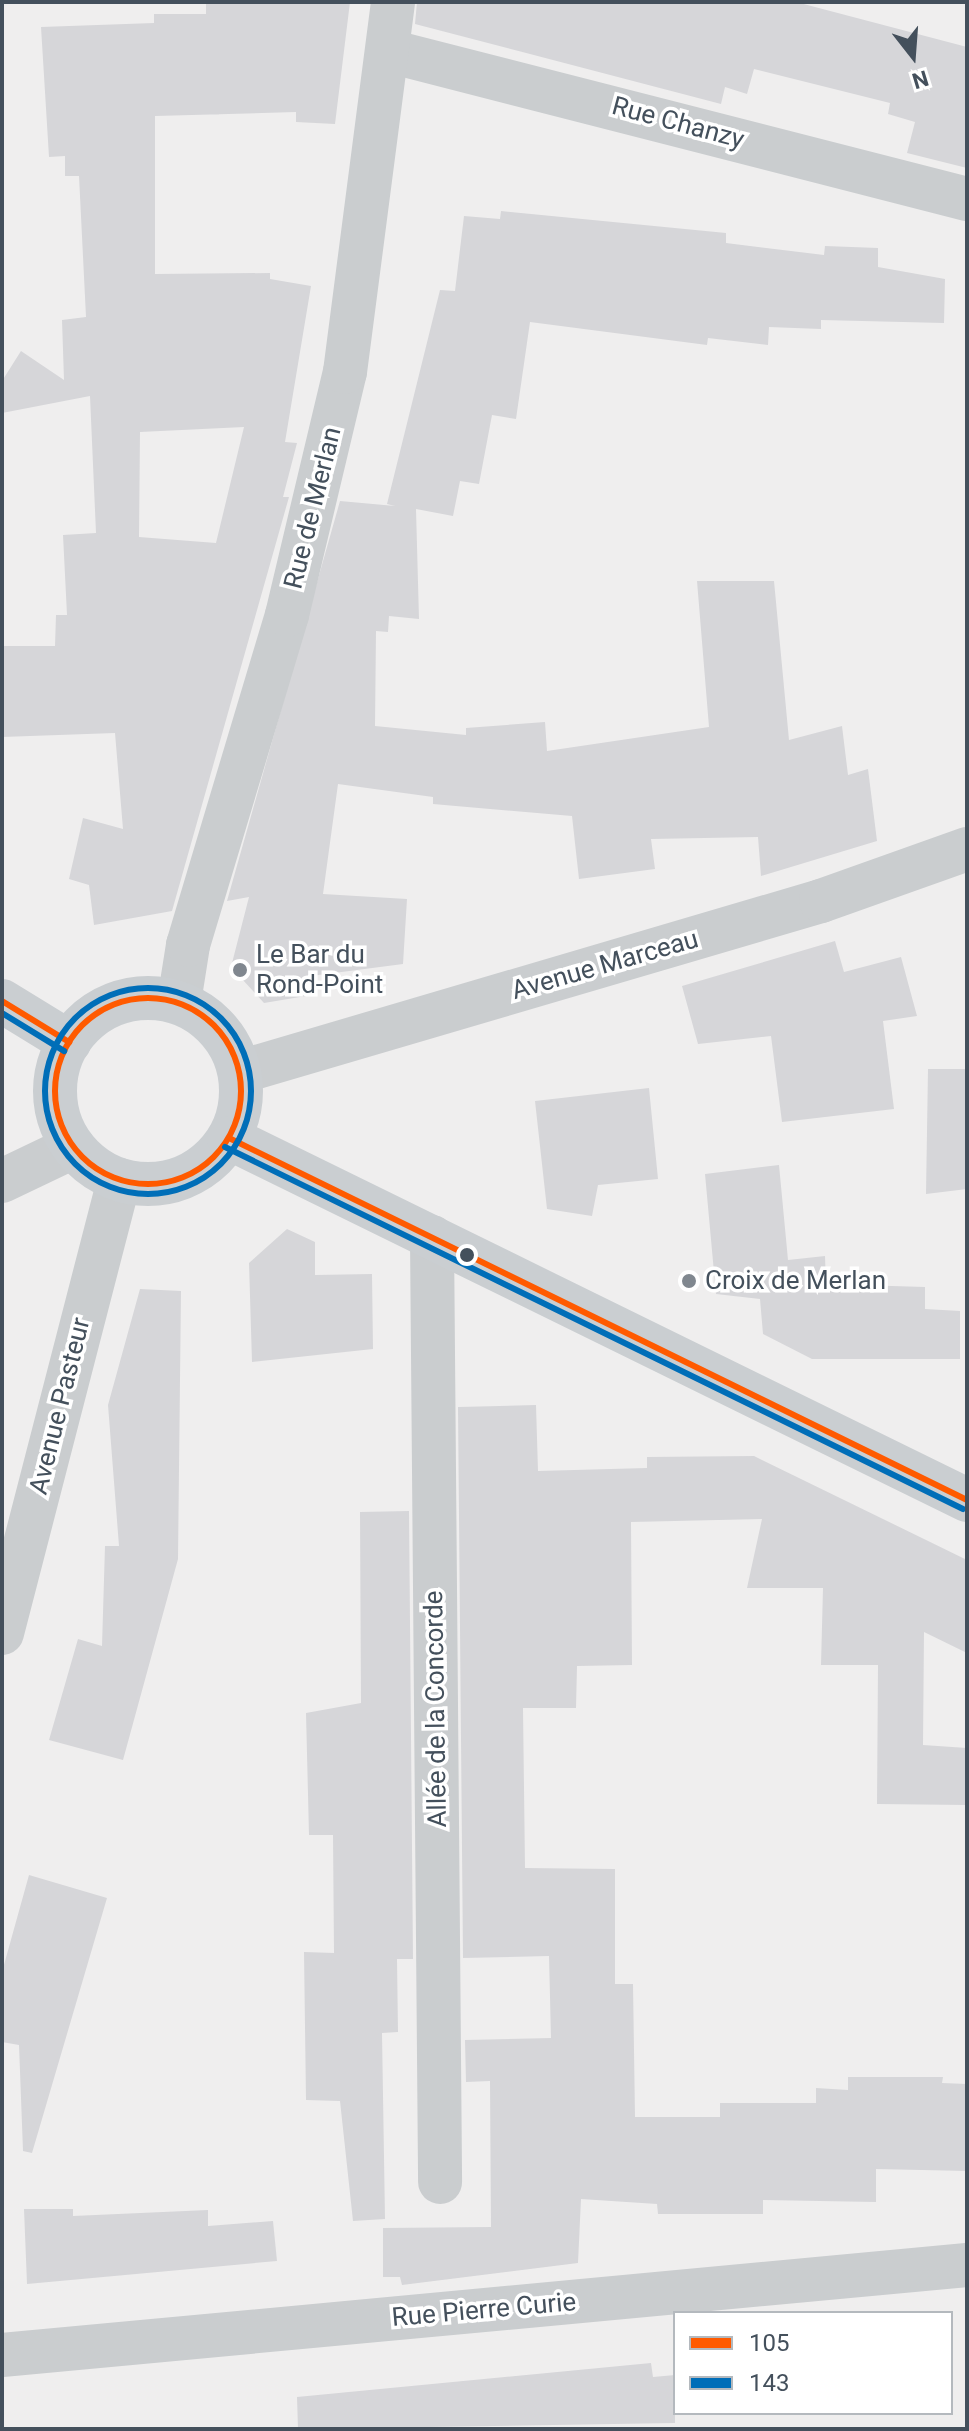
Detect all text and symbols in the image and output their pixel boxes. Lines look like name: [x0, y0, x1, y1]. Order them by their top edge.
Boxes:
north arrow: [873, 16, 953, 96]
text: N: [909, 65, 931, 94]
street label: Rue Chanzy: [609, 90, 747, 156]
street label: Rue de Merlan: [278, 424, 348, 592]
street label: Avenue Marceau: [508, 923, 702, 1007]
place label: Le Bar du Rond-Point: [256, 939, 383, 1000]
marker: Le Bar du Rond-Point: [231, 961, 249, 979]
unlabelled marker: [459, 1247, 475, 1263]
place label: Croix de Merlan: [705, 1265, 886, 1297]
marker: Croix de Merlan: [680, 1272, 698, 1290]
street label: Avenue Pasteur: [23, 1315, 97, 1497]
street label: Allée de la Concorde: [418, 1590, 454, 1828]
street label: Rue Pierre Curie: [391, 2286, 577, 2334]
legend: [673, 2311, 953, 2415]
text: 105: [749, 2329, 789, 2357]
text: 143: [749, 2369, 789, 2397]

